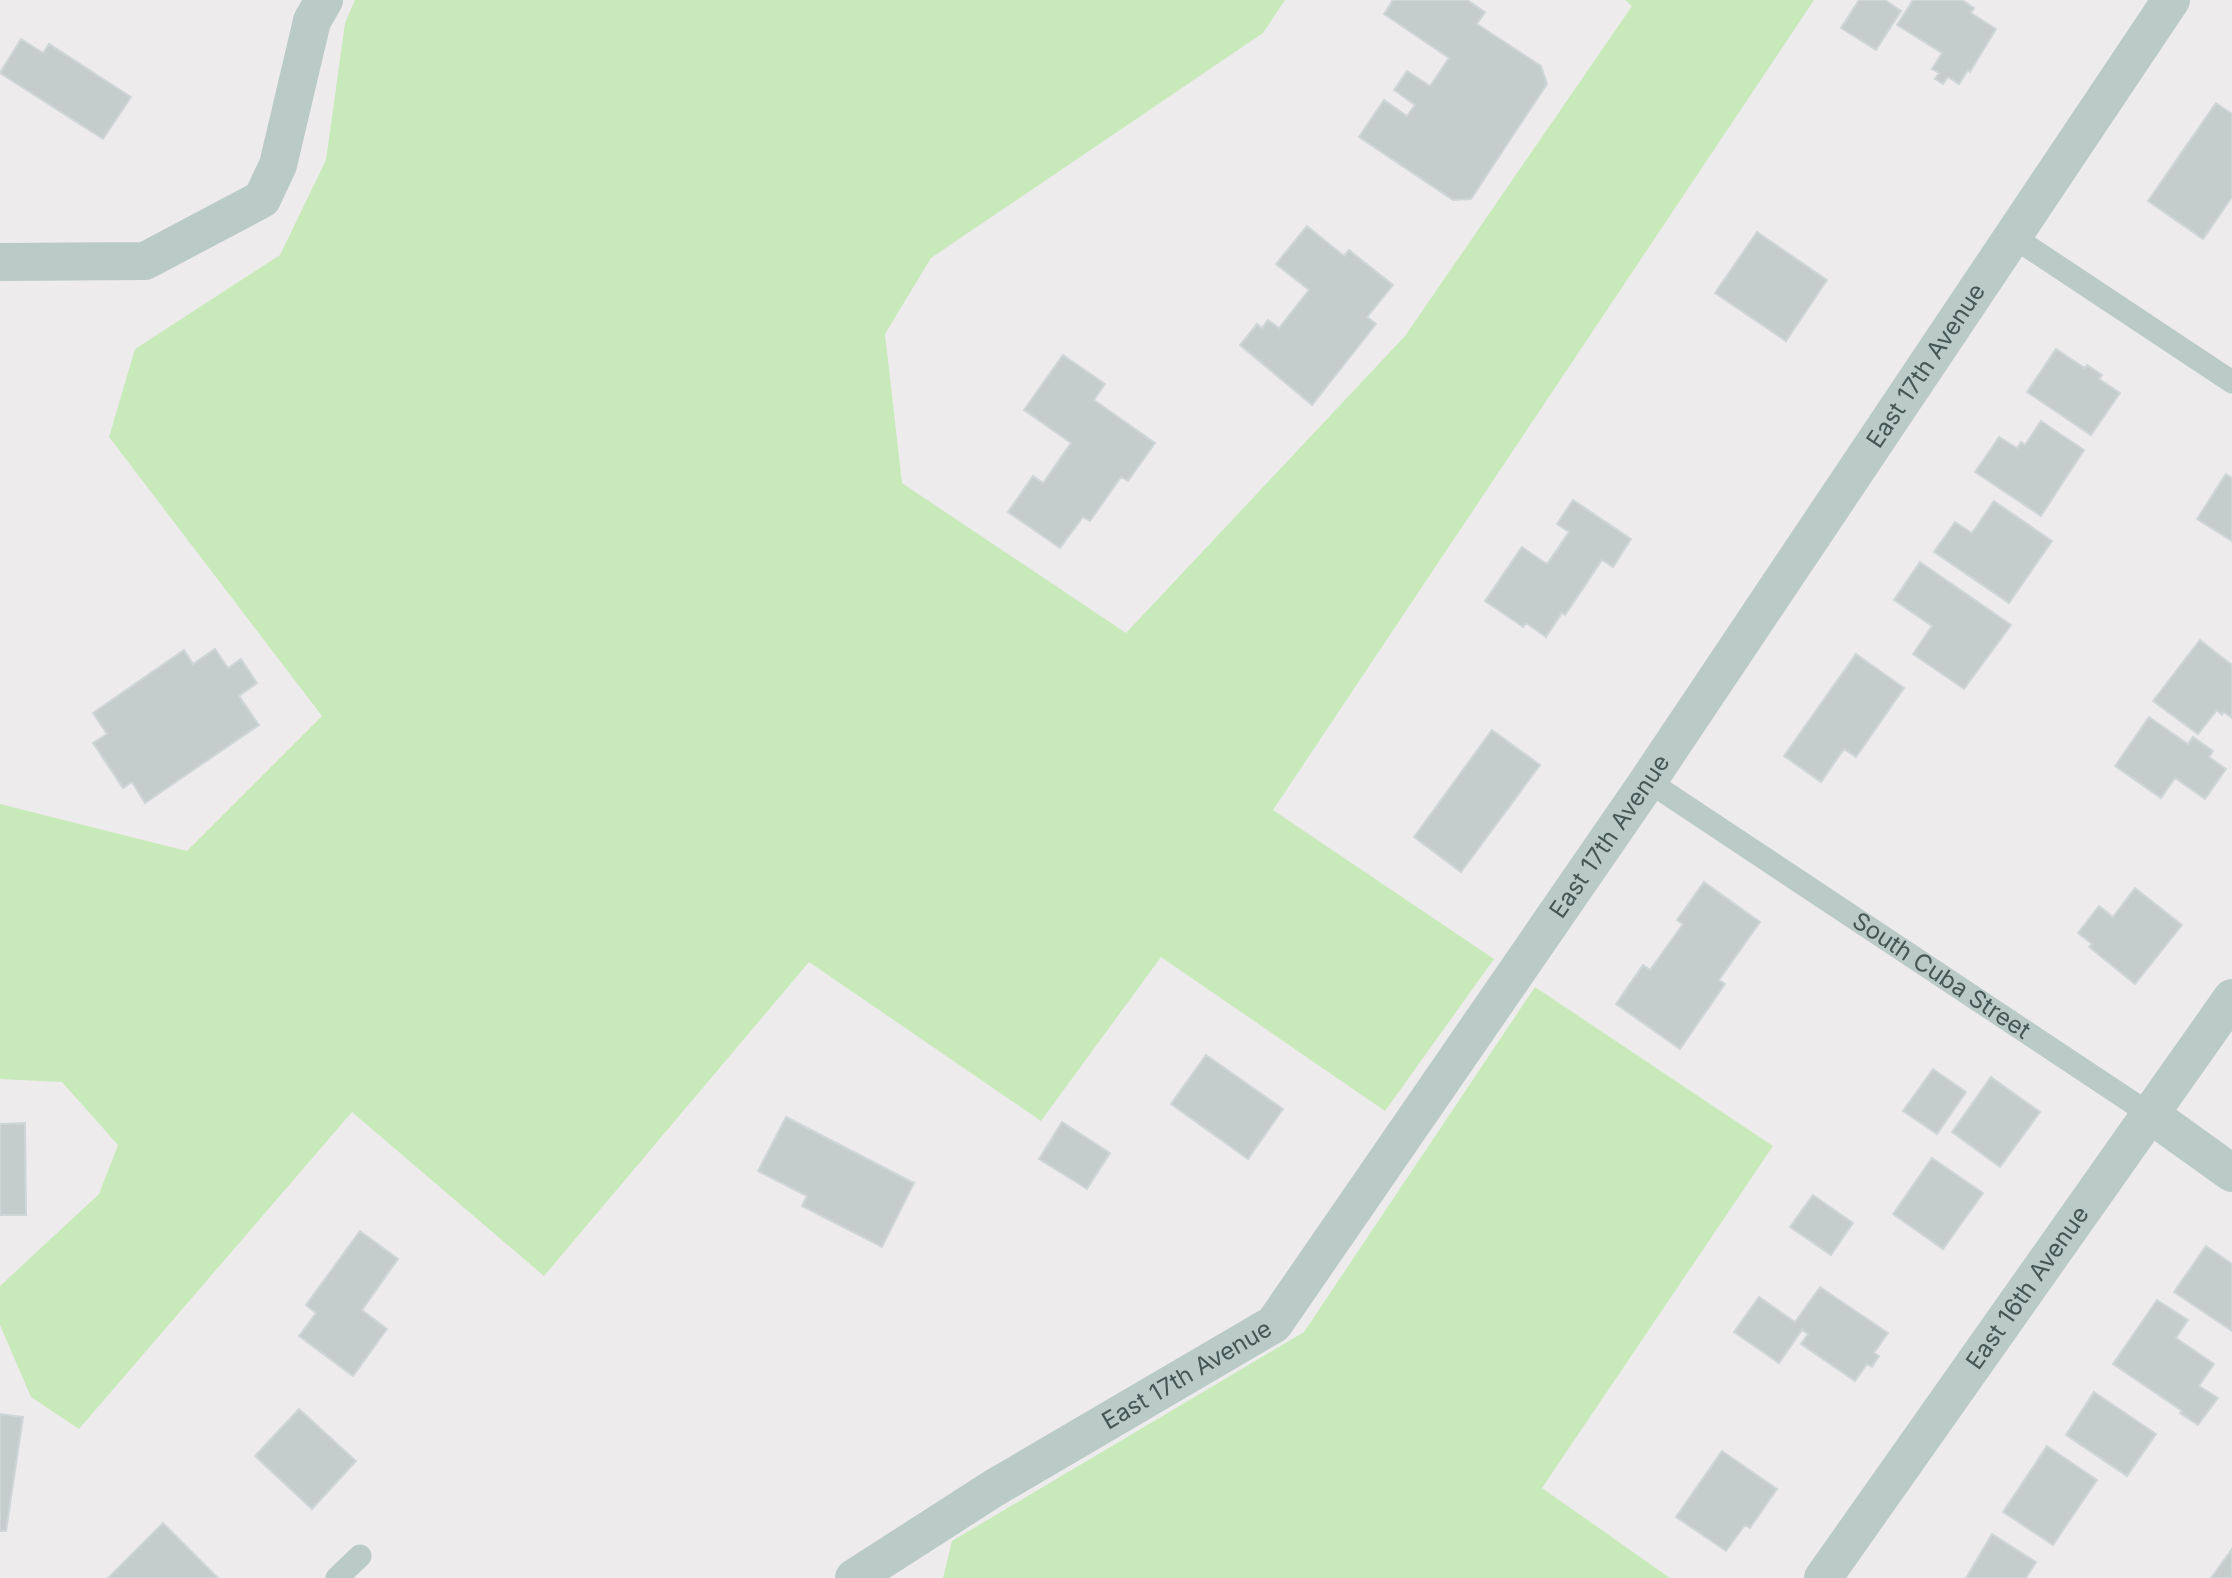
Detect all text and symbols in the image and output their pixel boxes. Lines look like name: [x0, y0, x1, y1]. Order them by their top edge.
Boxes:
street label: East 17th Avenue: [1860, 278, 1991, 453]
street label: East 17th Avenue: [1543, 749, 1676, 923]
street label: South Cuba Street: [1847, 906, 2036, 1045]
street label: East 16th Avenue: [1960, 1200, 2095, 1375]
street label: East 17th Avenue: [1097, 1314, 1277, 1436]

